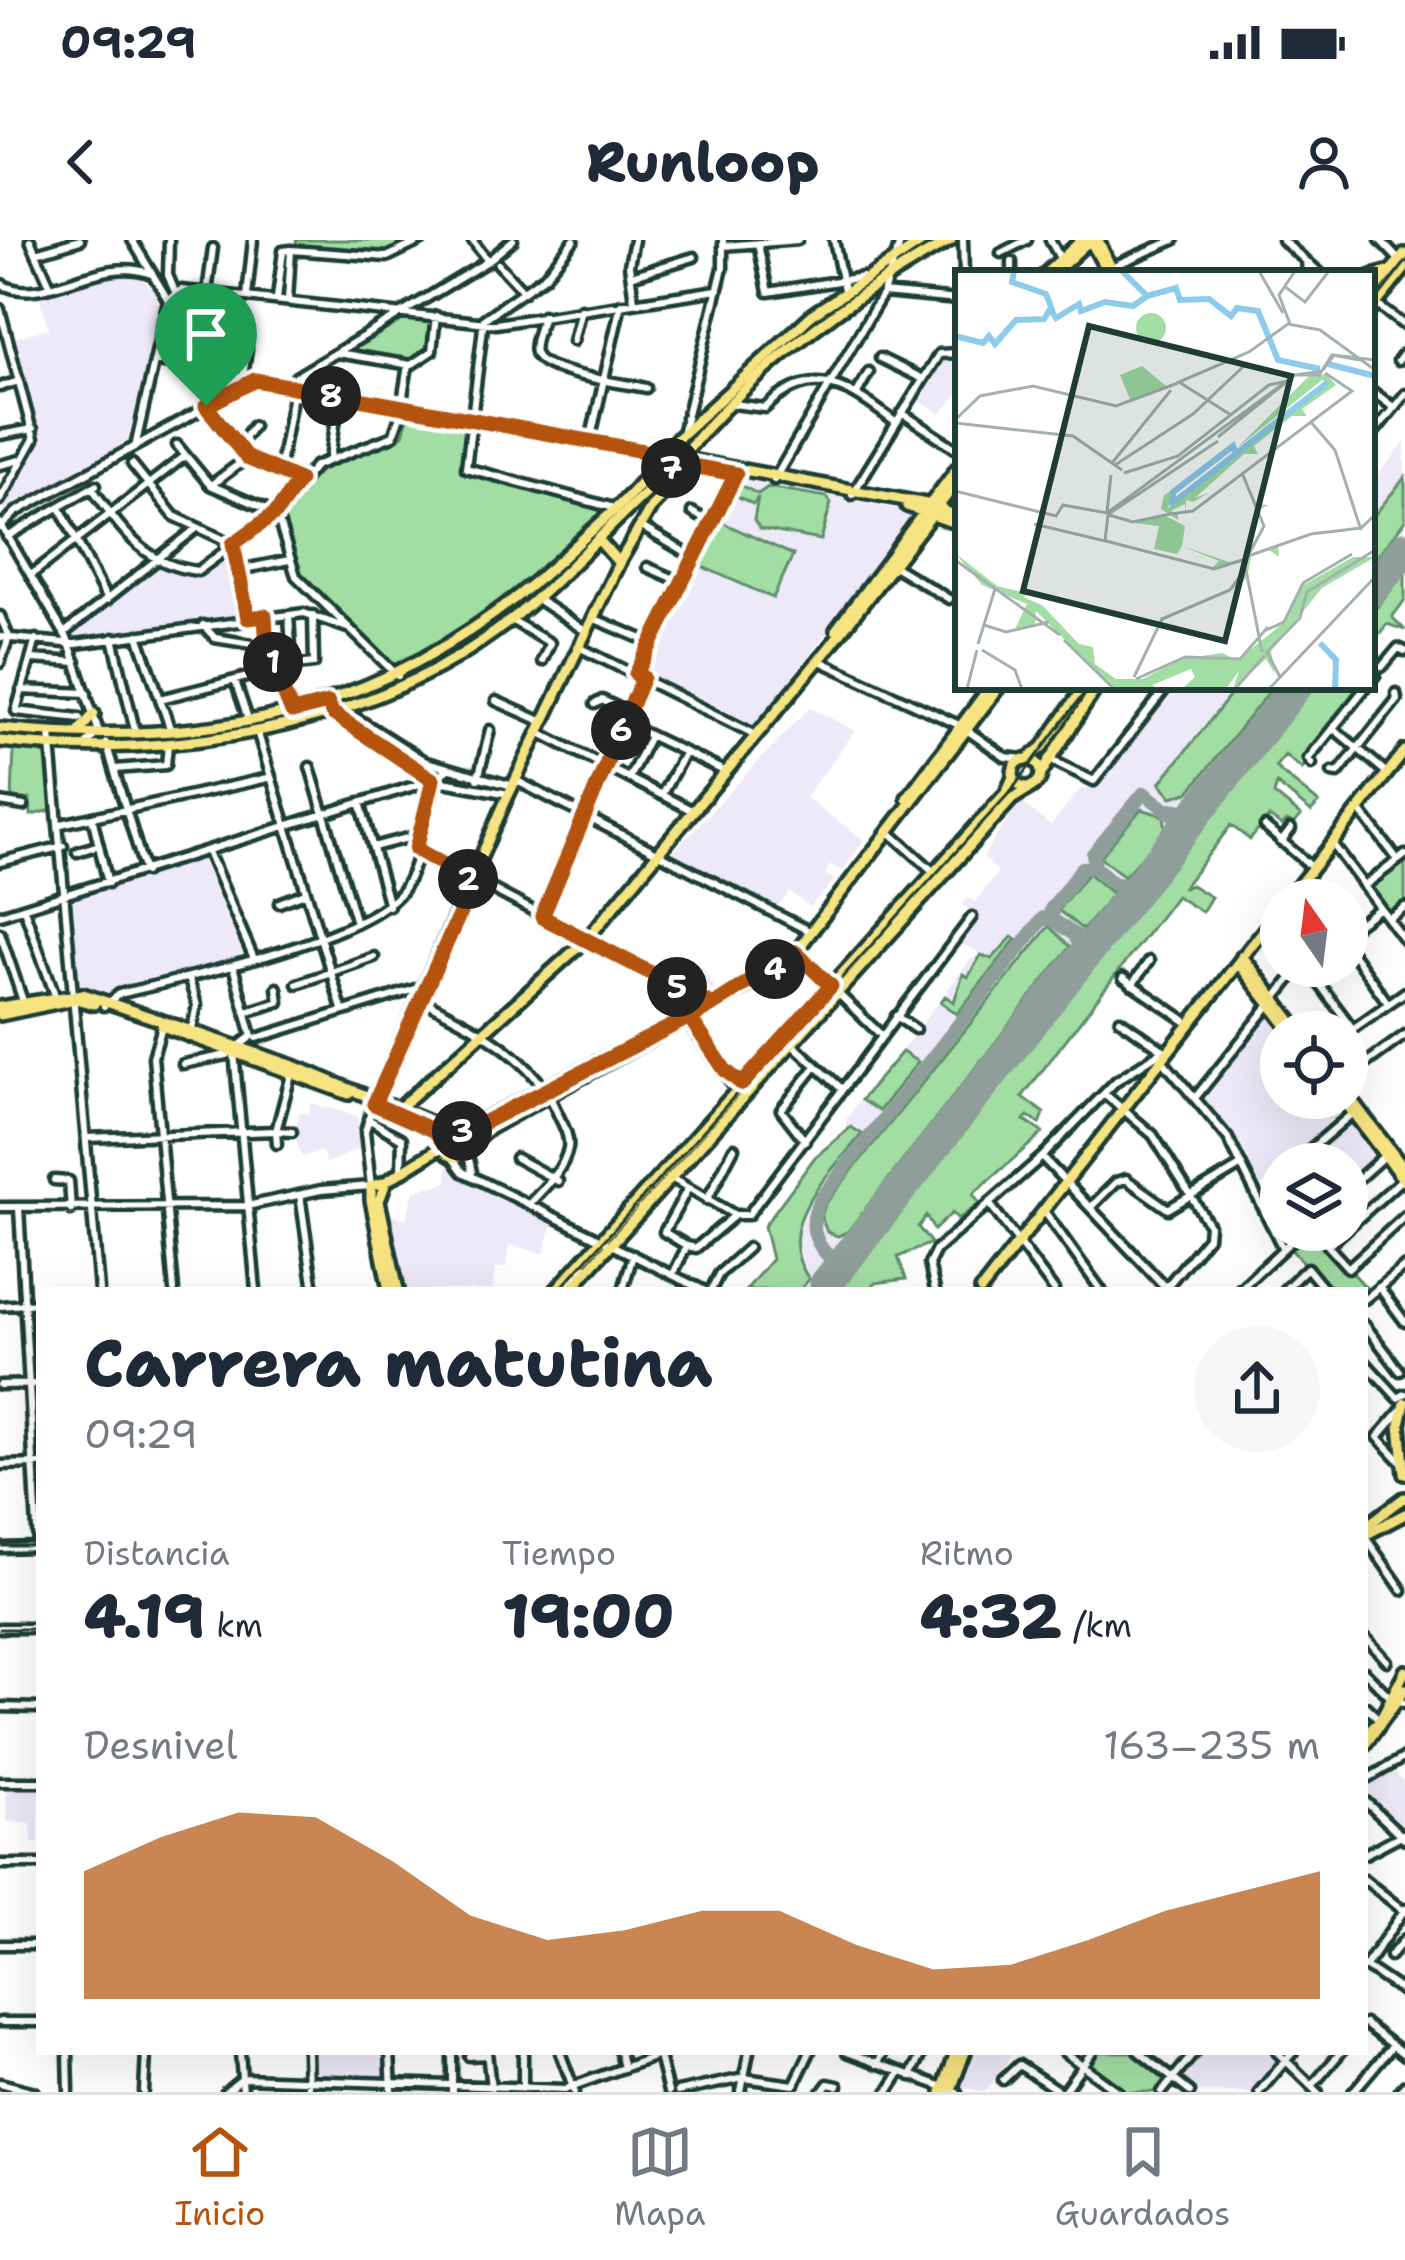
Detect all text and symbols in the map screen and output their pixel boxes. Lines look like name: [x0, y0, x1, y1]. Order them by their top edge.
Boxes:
text: 09:29: [60, 12, 197, 72]
text: Runloop: [586, 126, 819, 198]
icon: back: [48, 129, 114, 195]
icon: person: [1291, 129, 1357, 195]
inset map: [955, 270, 1375, 690]
pin: [155, 283, 257, 406]
icon: arrive: [173, 301, 239, 367]
pin: 8: [301, 366, 361, 426]
text: 8: [319, 373, 343, 418]
pin: 7: [641, 438, 701, 498]
text: 7: [659, 445, 683, 490]
pin: 1: [243, 632, 303, 692]
text: 1: [265, 639, 281, 684]
pin: 6: [591, 700, 651, 760]
text: 6: [609, 707, 633, 752]
pin: 2: [438, 849, 498, 909]
text: 2: [456, 856, 480, 901]
north arrow: [1260, 879, 1368, 987]
map controls: [1260, 879, 1368, 1251]
pin: 4: [745, 939, 805, 999]
text: 4: [763, 946, 787, 991]
pin: 5: [647, 957, 707, 1017]
text: 5: [667, 964, 687, 1009]
button: locate: [1260, 1011, 1368, 1119]
pin: 3: [432, 1101, 492, 1161]
text: 3: [450, 1108, 474, 1153]
button: layers: [1260, 1143, 1368, 1251]
text: Carrera matutina: [84, 1319, 713, 1407]
button: share: [1194, 1326, 1320, 1452]
text: 09:29: [84, 1408, 198, 1460]
text: Distancia: [84, 1531, 229, 1576]
text: Tiempo: [502, 1531, 616, 1576]
text: Ritmo: [920, 1531, 1014, 1576]
text: 4.19: [84, 1576, 205, 1656]
text: 19:00: [502, 1576, 675, 1656]
text: 4:32: [920, 1576, 1062, 1656]
text: km: [205, 1603, 263, 1648]
text: /km: [1062, 1603, 1132, 1648]
text: Desnivel: [84, 1719, 238, 1771]
text: 163–235 m: [1103, 1719, 1320, 1771]
tab: Inicio: [175, 2119, 265, 2236]
tab: Mapa: [614, 2119, 706, 2236]
tab: Guardados: [1055, 2119, 1230, 2236]

